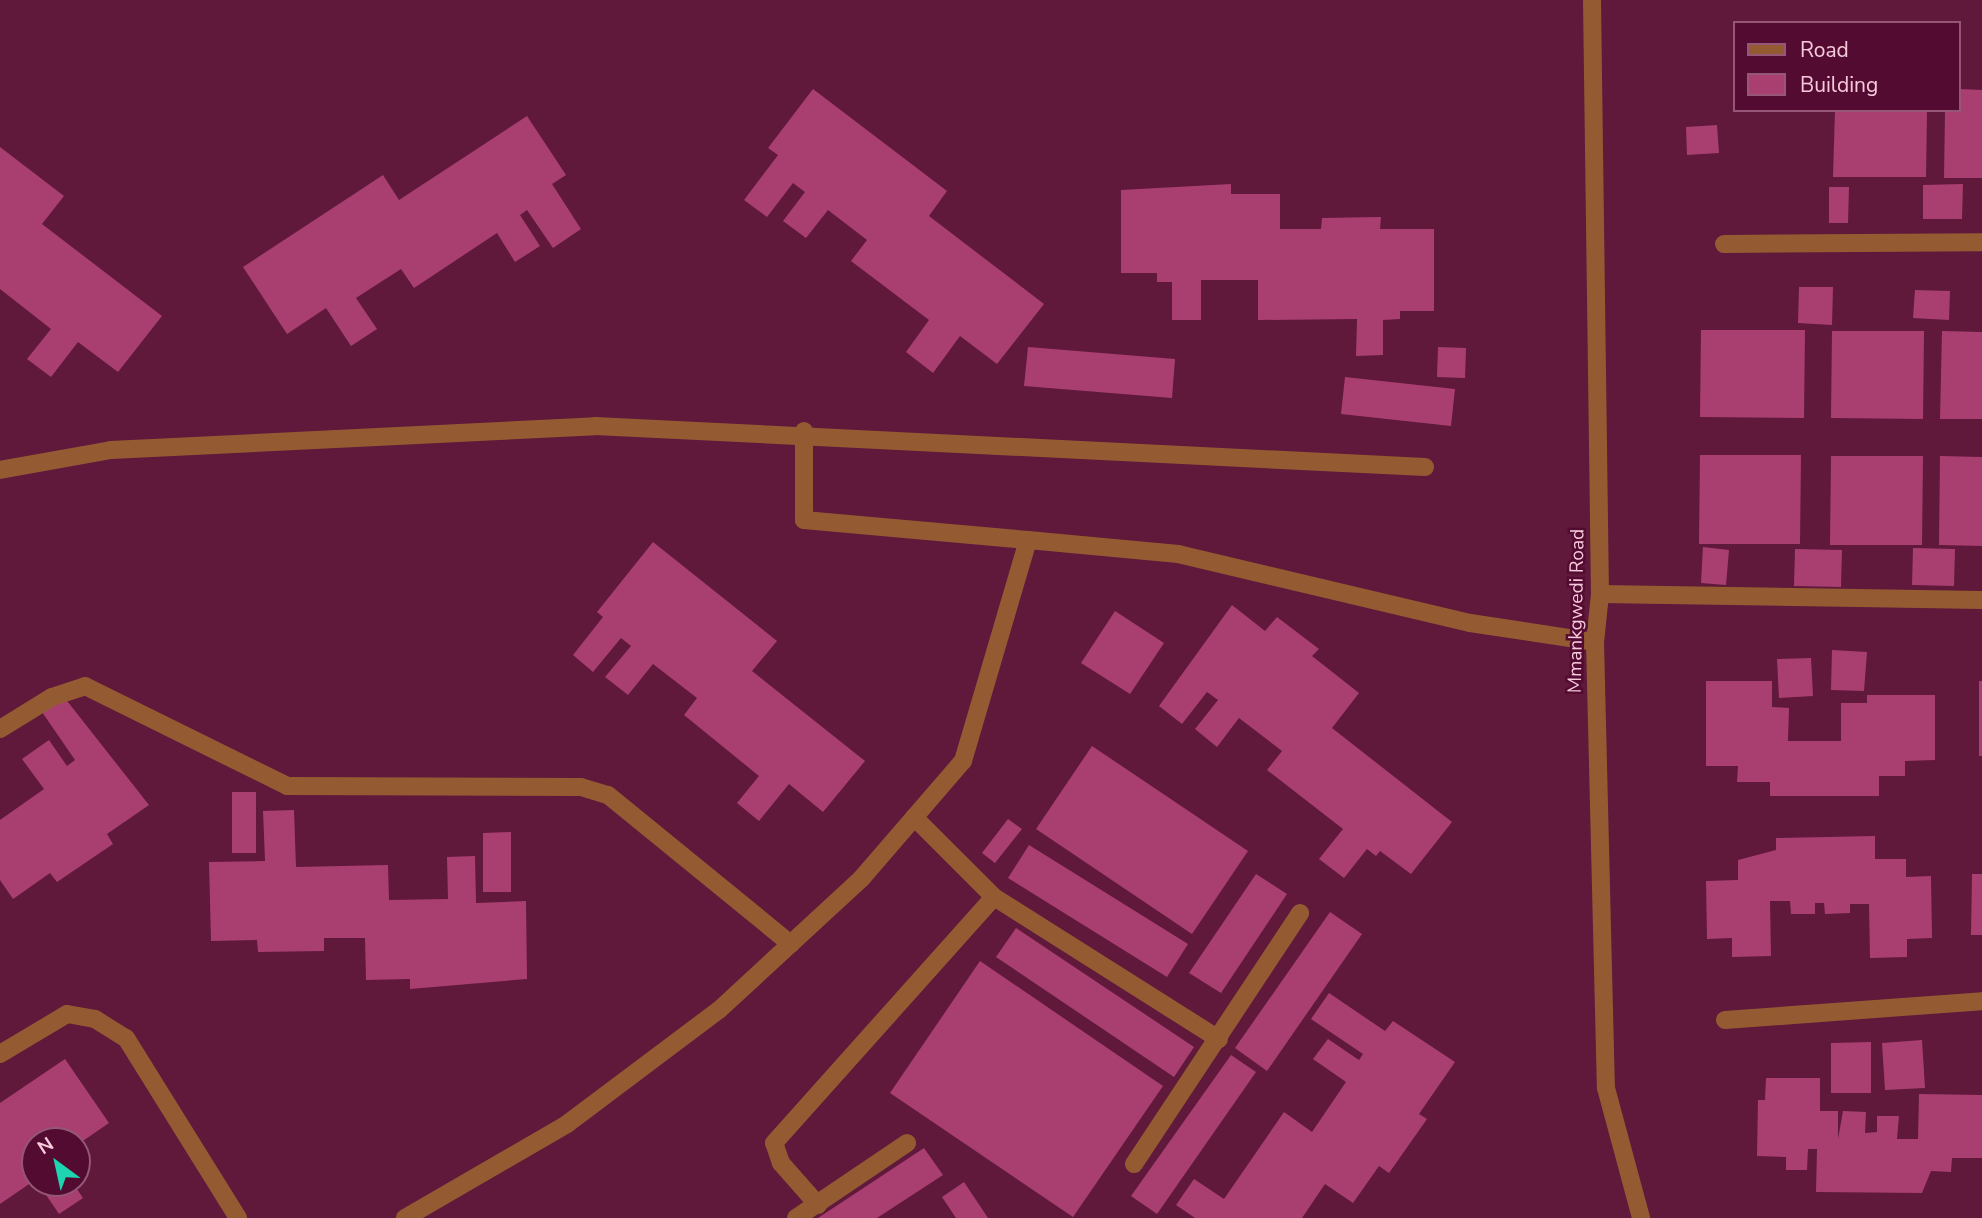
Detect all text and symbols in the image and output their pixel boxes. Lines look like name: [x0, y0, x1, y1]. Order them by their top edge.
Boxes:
legend: [1734, 21, 1961, 112]
text: Road: [1800, 36, 1849, 64]
text: Building: [1800, 71, 1878, 99]
street label: Mmankgwedi Road: [1564, 529, 1590, 693]
north arrow: [21, 1127, 91, 1197]
text: N: [33, 1131, 59, 1161]

